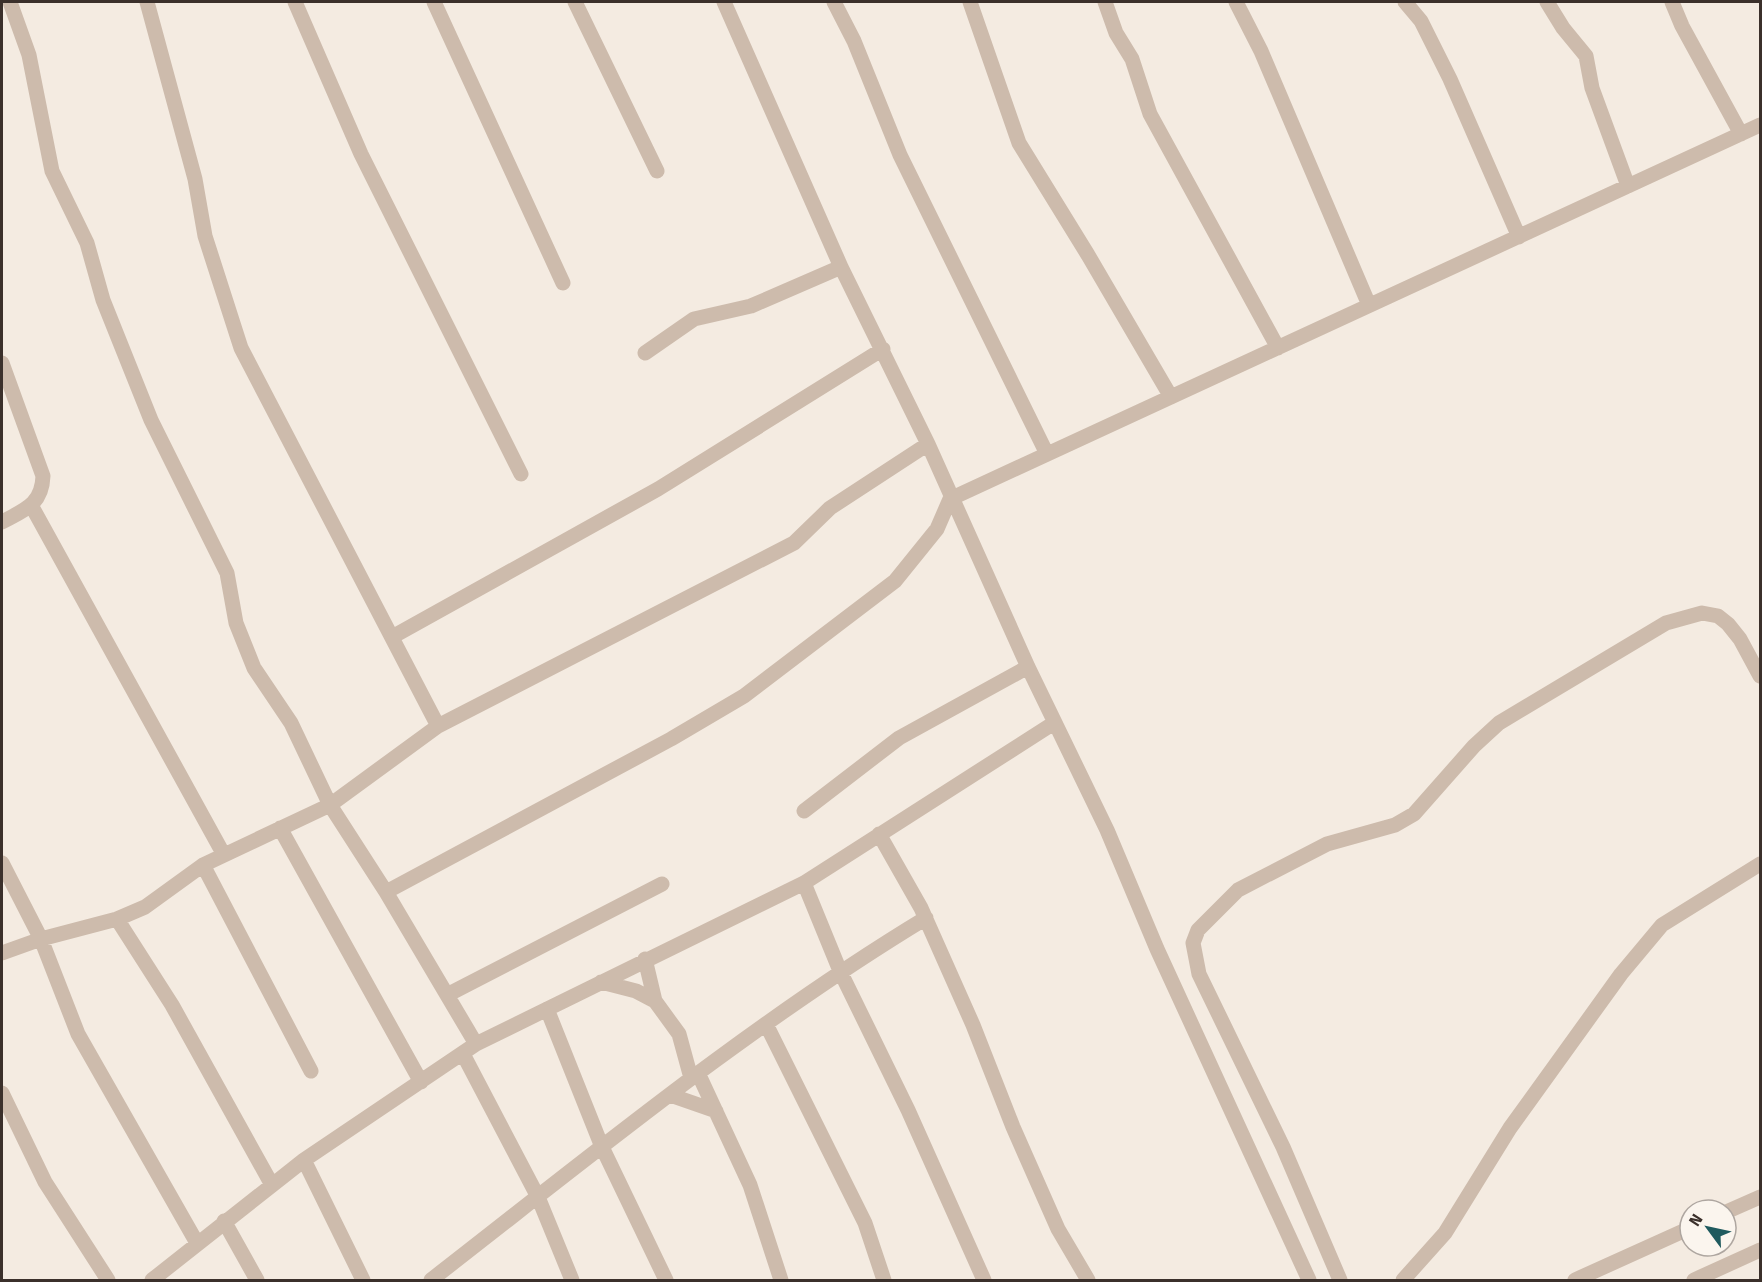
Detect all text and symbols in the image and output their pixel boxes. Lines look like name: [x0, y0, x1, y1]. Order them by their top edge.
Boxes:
north arrow: [1678, 1198, 1738, 1258]
text: N: [1685, 1210, 1707, 1230]

